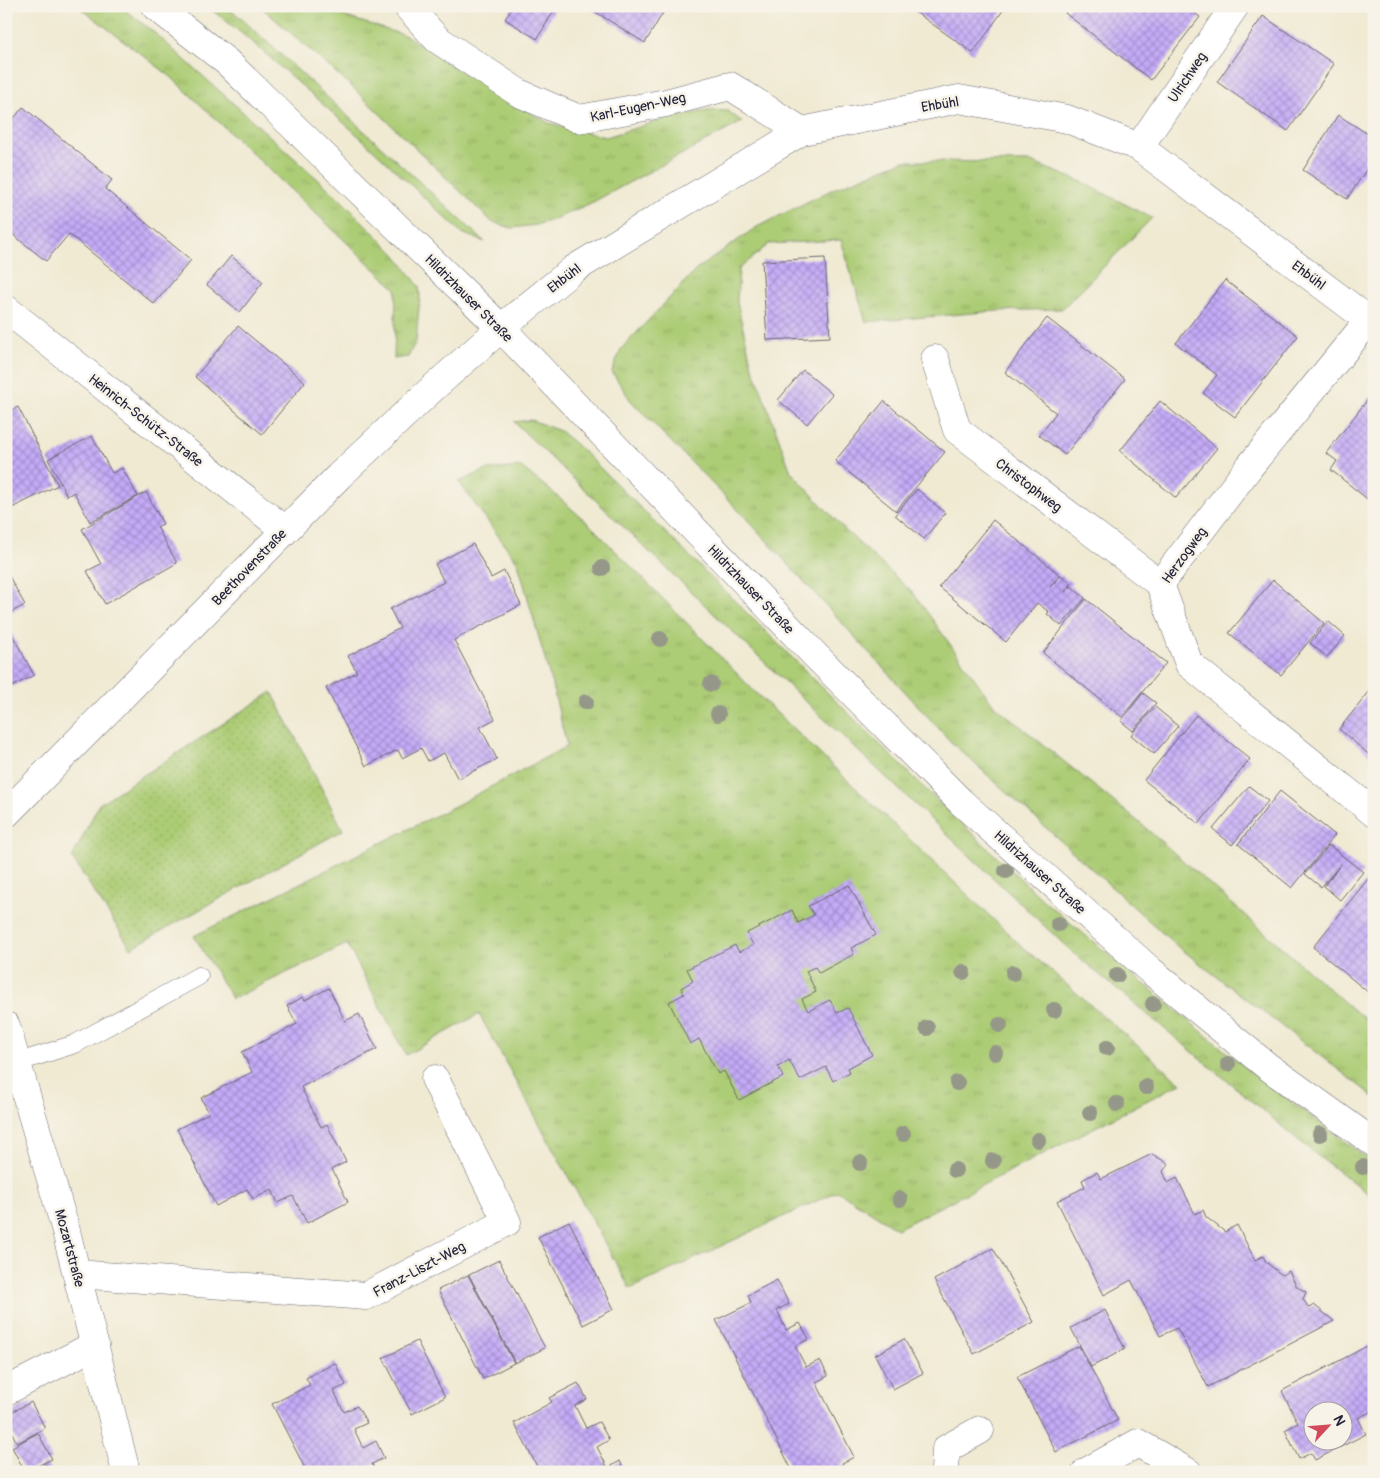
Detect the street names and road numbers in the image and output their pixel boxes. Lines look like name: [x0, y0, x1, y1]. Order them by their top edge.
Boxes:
street label: Ulrichweg: [1164, 49, 1210, 106]
street label: Karl-Eugen-Weg: [589, 89, 687, 126]
street label: Ehbühl: [920, 93, 960, 116]
street label: Hildrizhauser Straße: [421, 251, 516, 346]
street label: Ehbühl: [1288, 257, 1329, 294]
street label: Ehbühl: [544, 260, 585, 297]
street label: Heinrich-Schütz-Straße: [85, 370, 206, 470]
street label: Christophweg: [992, 455, 1065, 516]
street label: Herzogweg: [1158, 524, 1211, 587]
street label: Beethovenstraße: [209, 525, 290, 609]
street label: Hildrizhauser Straße: [704, 541, 798, 637]
street label: Hildrizhauser Straße: [990, 827, 1089, 918]
street label: Mozartstraße: [51, 1207, 88, 1289]
street label: Franz-Liszt-Weg: [370, 1238, 468, 1301]

